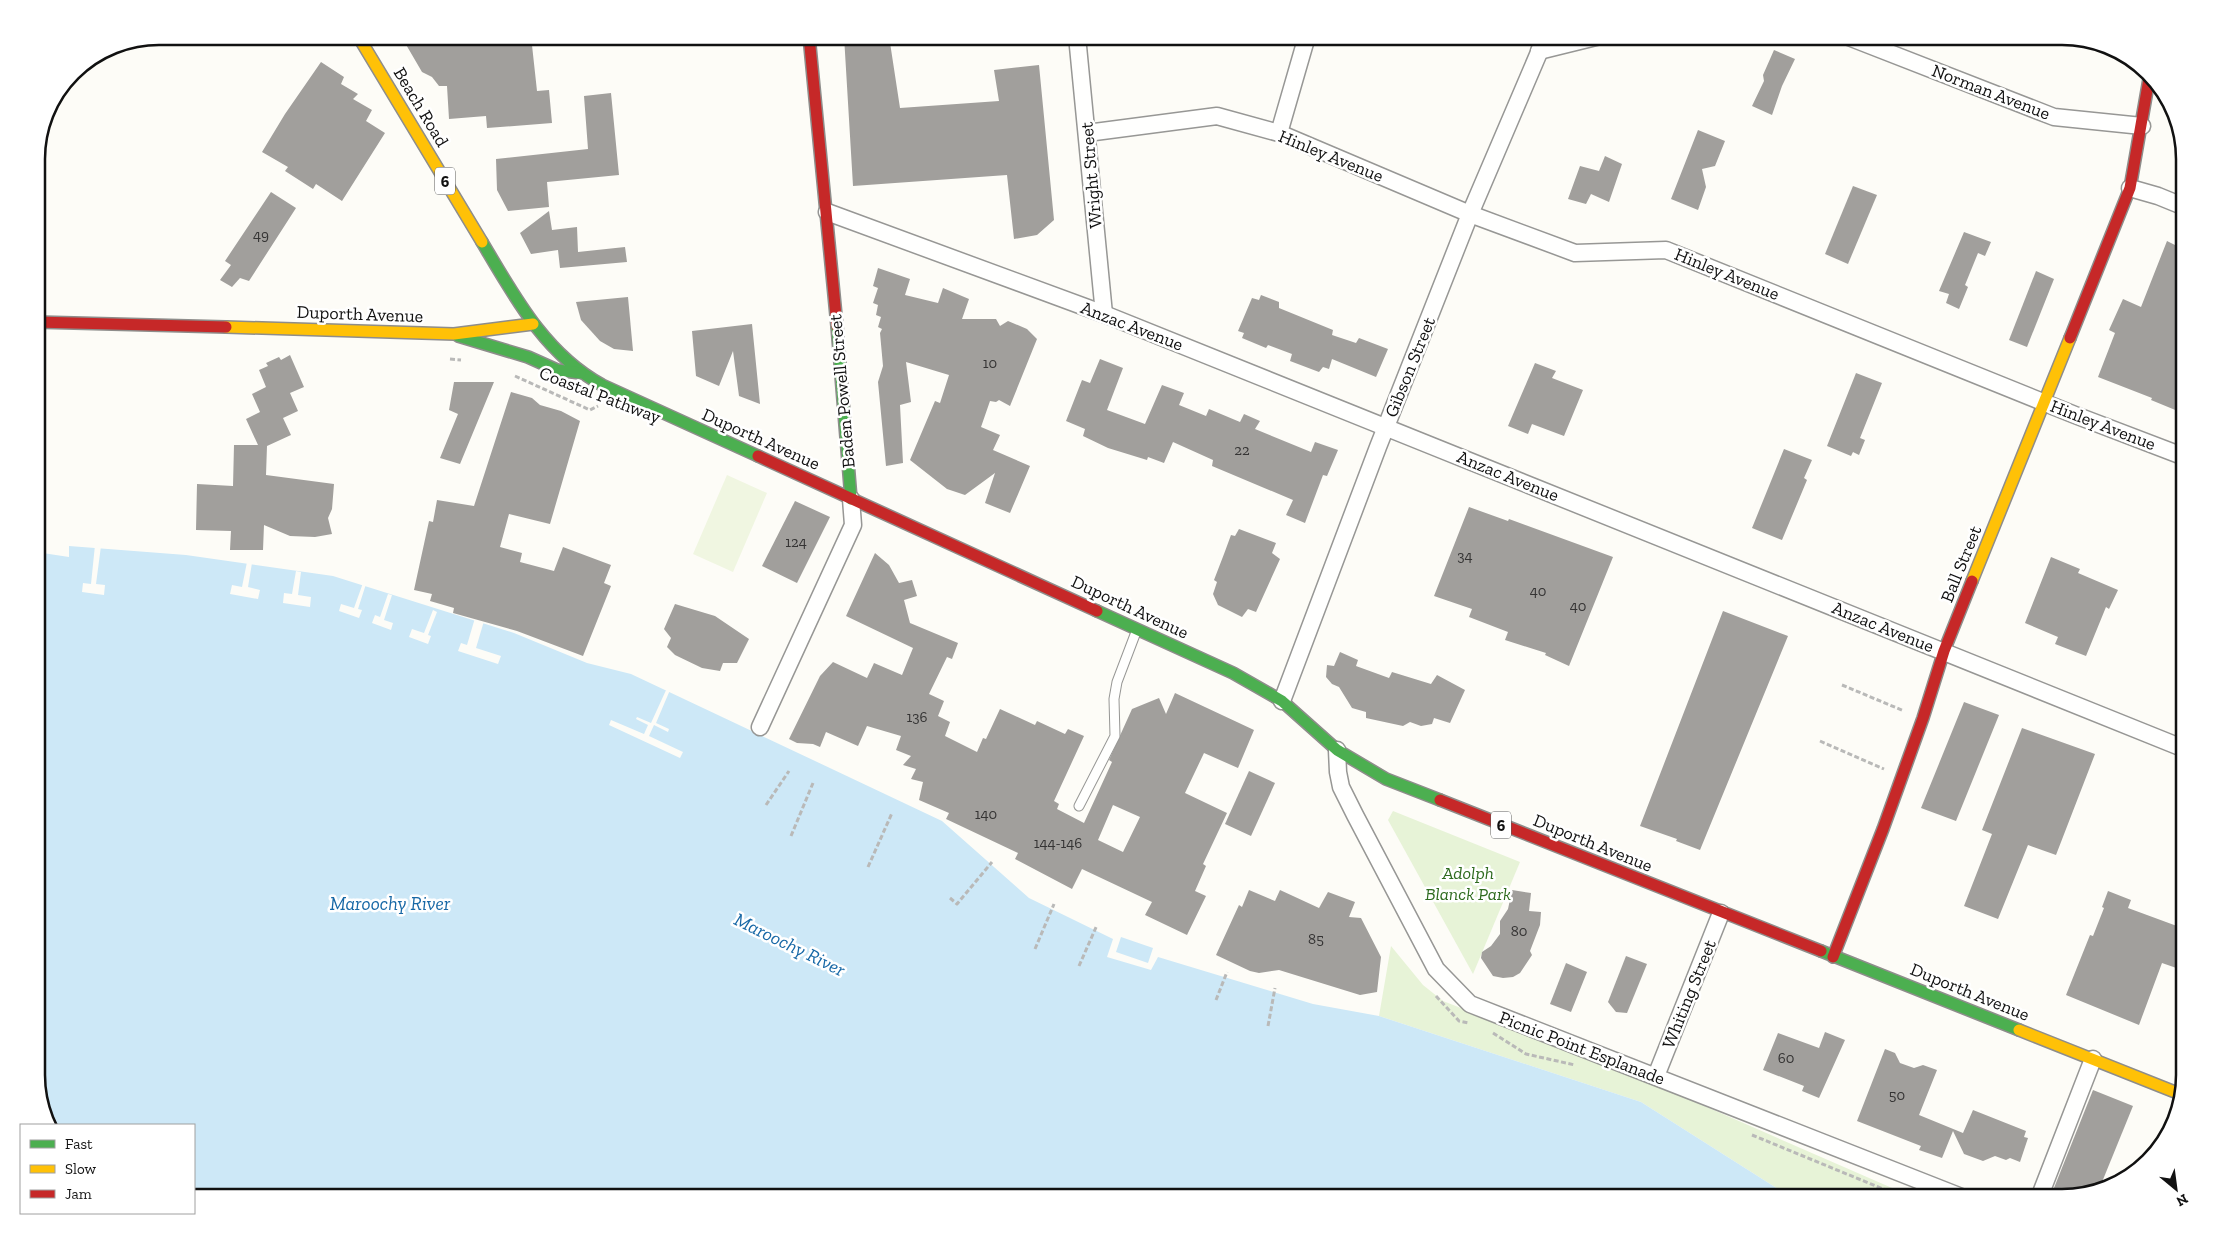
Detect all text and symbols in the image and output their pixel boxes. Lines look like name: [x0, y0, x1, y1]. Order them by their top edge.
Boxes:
street label: Norman Avenue: [1929, 59, 2053, 125]
street label: Beach Road: [389, 63, 453, 151]
street label: Wright Street: [1075, 120, 1107, 229]
street label: Hinley Avenue: [1275, 125, 1387, 187]
road number: 6: [435, 168, 455, 195]
house number: 49: [253, 226, 269, 244]
street label: Hinley Avenue: [1671, 243, 1783, 305]
street label: Anzac Avenue: [1078, 296, 1186, 356]
street label: Duporth Avenue: [296, 301, 424, 327]
street label: Baden Powell Street: [824, 313, 860, 469]
street label: Gibson Street: [1380, 313, 1440, 420]
house number: 10: [983, 354, 997, 372]
street label: Coastal Pathway: [536, 362, 665, 429]
street label: Hinley Avenue: [2047, 395, 2159, 455]
street label: Duporth Avenue: [699, 403, 823, 475]
house number: 22: [1234, 441, 1250, 459]
street label: Anzac Avenue: [1454, 446, 1562, 506]
street label: Ball Street: [1936, 522, 1986, 606]
house number: 124: [785, 533, 807, 551]
house number: 34: [1457, 547, 1473, 565]
street label: Duporth Avenue: [1068, 570, 1192, 644]
house number: 40: [1530, 582, 1546, 600]
house number: 40: [1570, 597, 1586, 615]
street label: Anzac Avenue: [1829, 597, 1937, 657]
house number: 136: [906, 708, 928, 726]
house number: 140: [975, 805, 997, 823]
street label: Duporth Avenue: [1530, 809, 1656, 877]
road number: 6: [1491, 812, 1511, 838]
house number: 144-146: [1034, 834, 1082, 852]
park label: Adolph Blanck Park: [1425, 862, 1511, 905]
water label: Maroochy River: [330, 892, 451, 915]
water label: Maroochy River: [731, 908, 849, 981]
house number: 80: [1511, 922, 1527, 940]
house number: 85: [1308, 930, 1324, 948]
street label: Whiting Street: [1657, 936, 1721, 1052]
street label: Duporth Avenue: [1907, 958, 2033, 1026]
street label: Picnic Point Esplanade: [1496, 1006, 1668, 1090]
house number: 60: [1778, 1049, 1794, 1067]
house number: 50: [1889, 1086, 1905, 1104]
legend: [20, 1124, 195, 1214]
text: Fast: [65, 1135, 93, 1153]
text: Slow: [65, 1160, 97, 1178]
north arrow: [2151, 1164, 2201, 1214]
text: Jam: [65, 1185, 92, 1203]
text: N: [2173, 1190, 2191, 1210]

